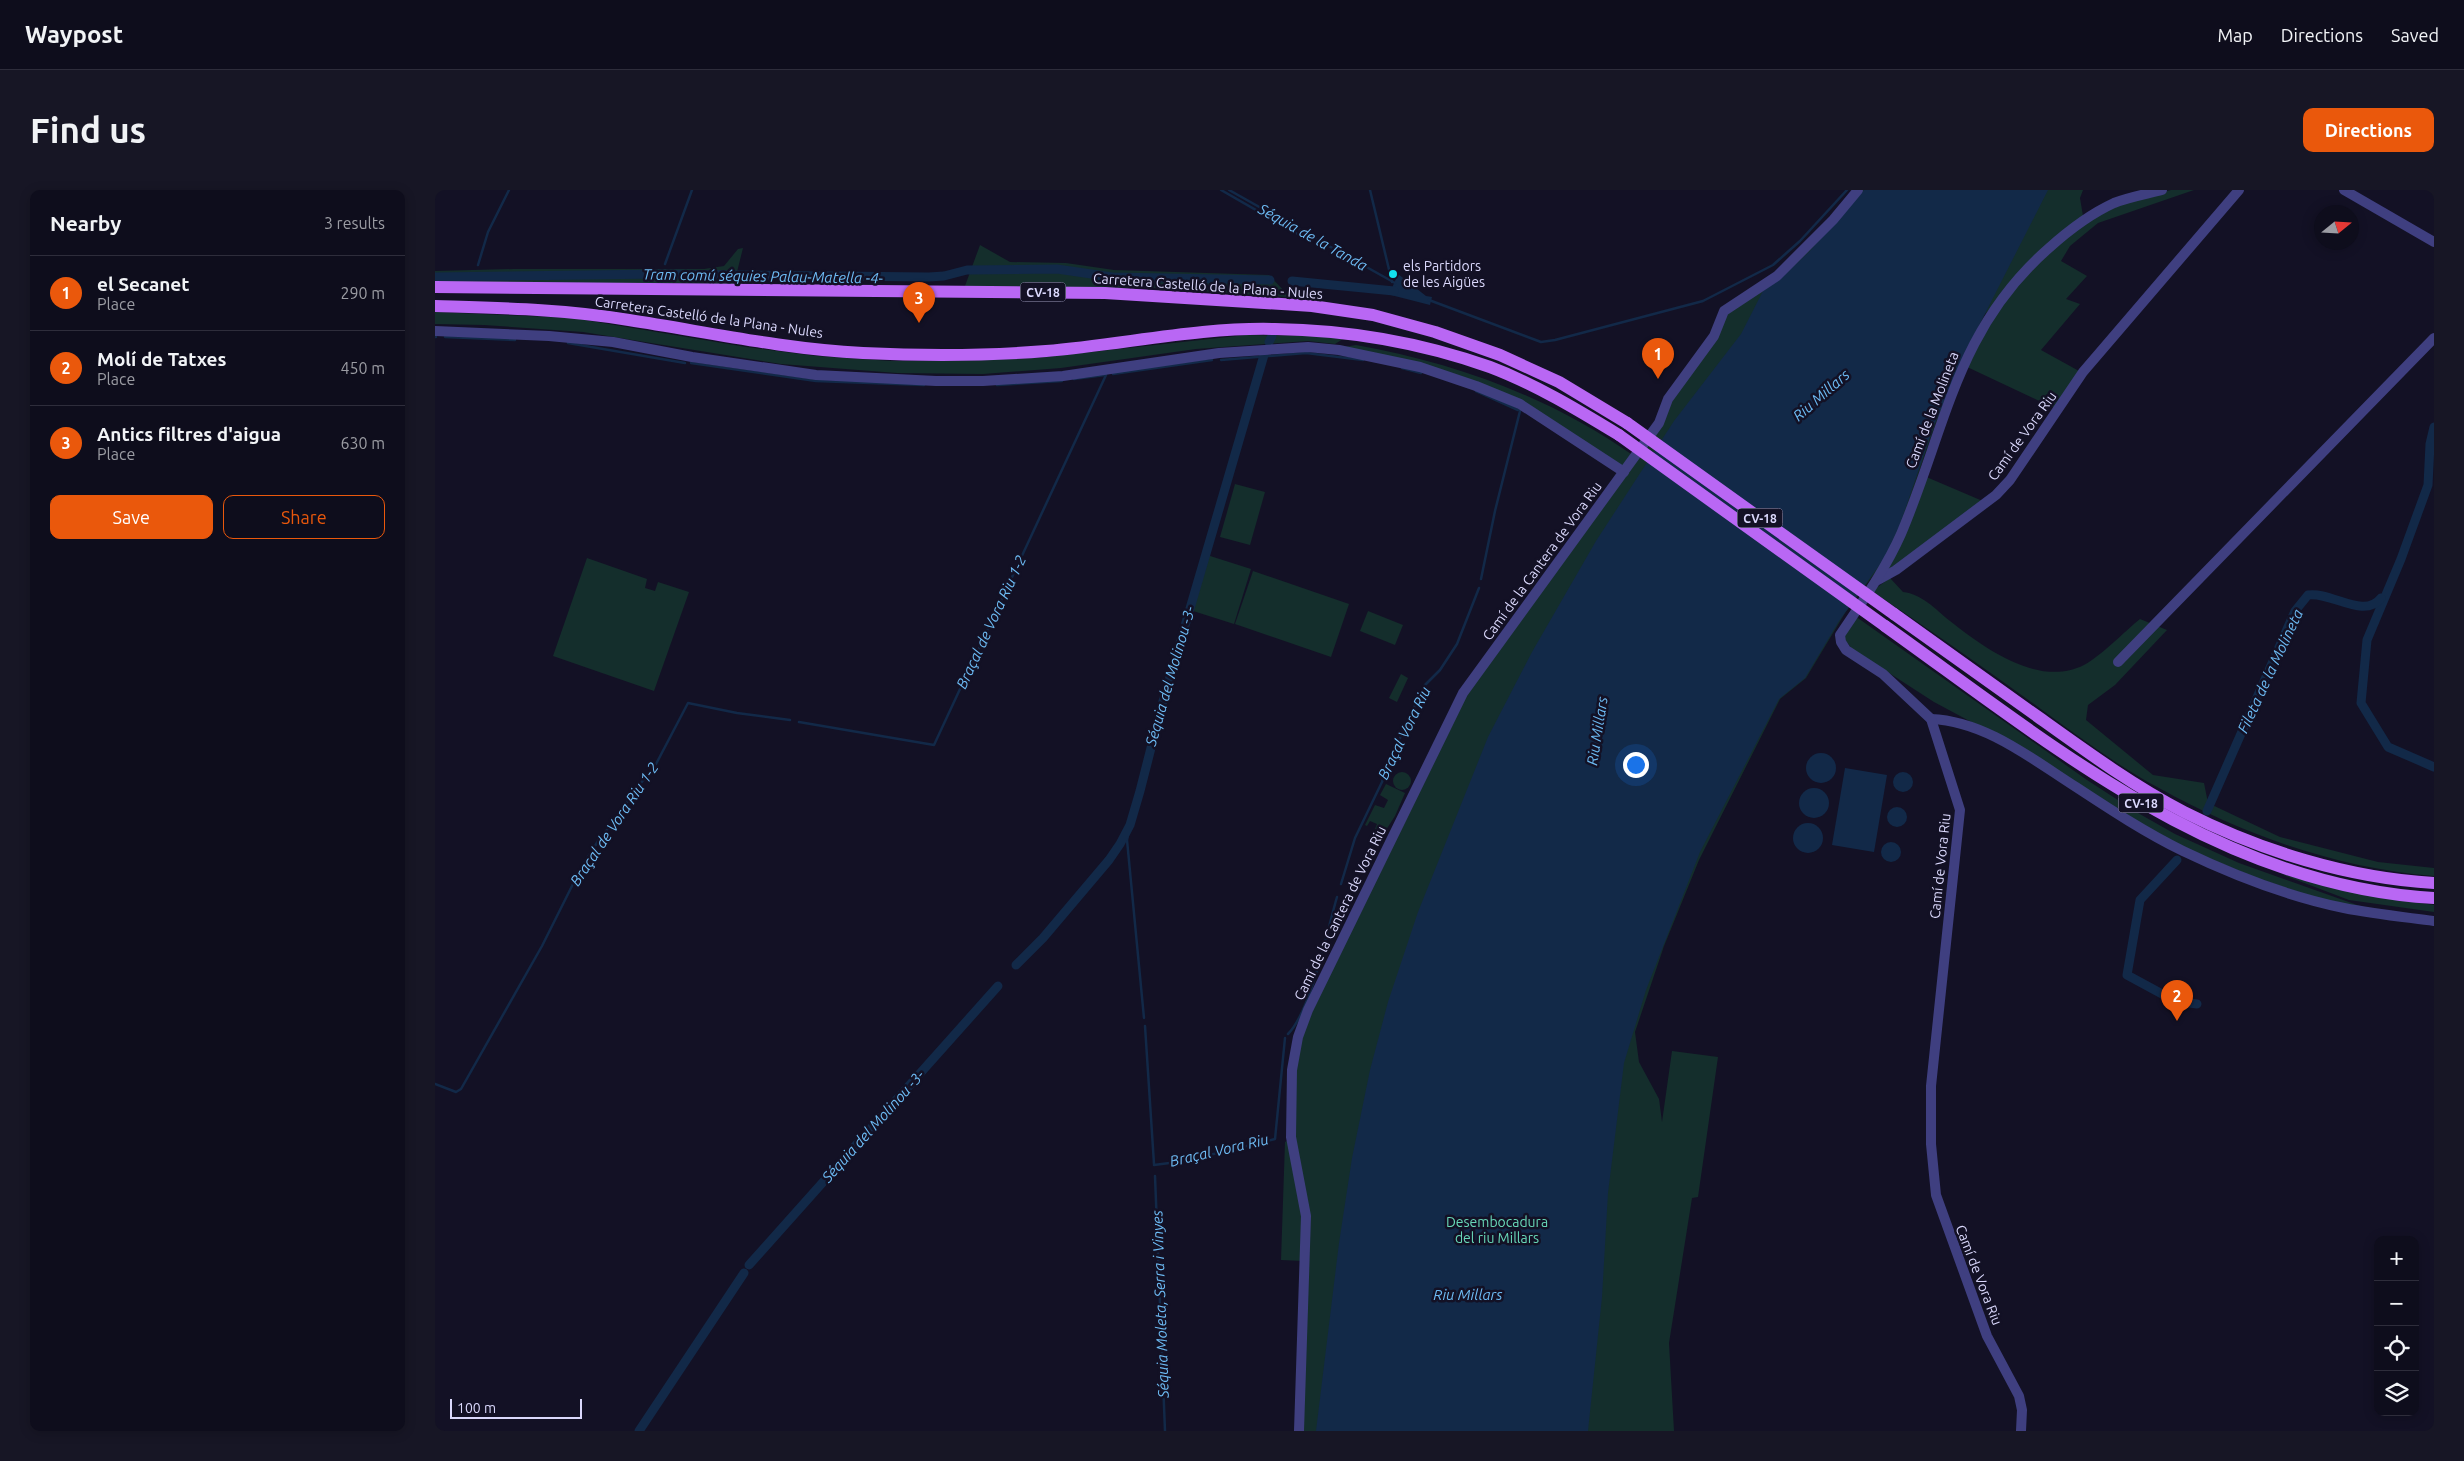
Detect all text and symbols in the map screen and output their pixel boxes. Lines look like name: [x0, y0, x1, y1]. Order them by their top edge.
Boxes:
text: Waypost: [25, 21, 123, 48]
text: Map: [2217, 25, 2253, 45]
text: Directions: [2281, 25, 2363, 45]
text: Saved: [2391, 25, 2439, 45]
button: Directions: [2303, 108, 2434, 152]
text: Find us: [30, 110, 146, 150]
water label: Séquia de la Tanda: [1255, 200, 1370, 274]
north arrow: [2314, 205, 2359, 250]
text: Nearby: [50, 211, 121, 235]
text: 3 results: [324, 214, 385, 232]
place label: els Partidors de les Aigües: [1403, 258, 1485, 290]
water label: Tram comú séquies Palau-Matella -4-: [643, 265, 884, 287]
marker: els Partidors de les Aigües: [1387, 268, 1399, 280]
street label: Carretera Castelló de la Plana - Nules: [1093, 270, 1323, 302]
text: el Secanet: [97, 273, 189, 295]
pin: 3: [903, 282, 935, 323]
road number: CV-18: [1021, 282, 1065, 301]
text: 1: [61, 284, 71, 302]
text: 290 m: [340, 284, 385, 302]
street label: Carretera Castelló de la Plana - Nules: [594, 293, 824, 341]
text: Place: [97, 295, 135, 313]
pin: 1: [1642, 338, 1674, 379]
text: Molí de Tatxes: [97, 348, 227, 370]
street label: Camí de la Molineta: [1902, 349, 1962, 471]
text: 2: [61, 359, 71, 377]
text: 450 m: [340, 359, 385, 377]
water label: Riu Millars: [1789, 365, 1853, 424]
text: Place: [97, 370, 135, 388]
street label: Camí de Vora Riu: [1984, 388, 2060, 484]
text: Antics filtres d'aigua: [97, 423, 281, 445]
text: 3: [61, 434, 71, 452]
text: 630 m: [340, 434, 385, 452]
text: Place: [97, 445, 135, 463]
street label: Camí de la Cantera de Vora Riu: [1479, 479, 1605, 643]
button: Save: [50, 495, 213, 539]
button: Share: [223, 495, 385, 539]
road number: CV-18: [1737, 508, 1783, 528]
water label: Braçal de Vora Riu 1-2: [953, 553, 1029, 691]
water label: Séquia del Molinou -3-: [1142, 604, 1198, 749]
water label: Fileta de la Molineta: [2234, 607, 2306, 735]
water label: Braçal Vora Riu: [1374, 684, 1434, 782]
water label: Riu Millars: [1583, 695, 1611, 767]
your location: [1623, 752, 1649, 778]
water label: Braçal de Vora Riu 1-2: [566, 759, 662, 889]
road number: CV-18: [2119, 794, 2163, 812]
street label: Camí de Vora Riu: [1927, 812, 1953, 920]
street label: Camí de la Cantera de Vora Riu: [1291, 823, 1389, 1003]
pin: 2: [2161, 980, 2193, 1021]
water label: Séquia del Molinou -3-: [818, 1066, 928, 1186]
water label: Braçal Vora Riu: [1168, 1130, 1270, 1170]
water label: Séquia Moleta, Serra i Vinyes: [1148, 1209, 1172, 1399]
park label: Desembocadura del riu Millars: [1446, 1214, 1548, 1246]
street label: Camí de Vora Riu: [1953, 1223, 2005, 1327]
map controls: [2374, 1236, 2419, 1416]
button: +: [2374, 1236, 2419, 1281]
button: −: [2374, 1281, 2419, 1326]
water label: Riu Millars: [1433, 1286, 1503, 1303]
button: locate: [2374, 1326, 2419, 1371]
button: layers: [2374, 1371, 2419, 1416]
scale bar: [450, 1396, 583, 1419]
text: 100 m: [457, 1400, 496, 1416]

